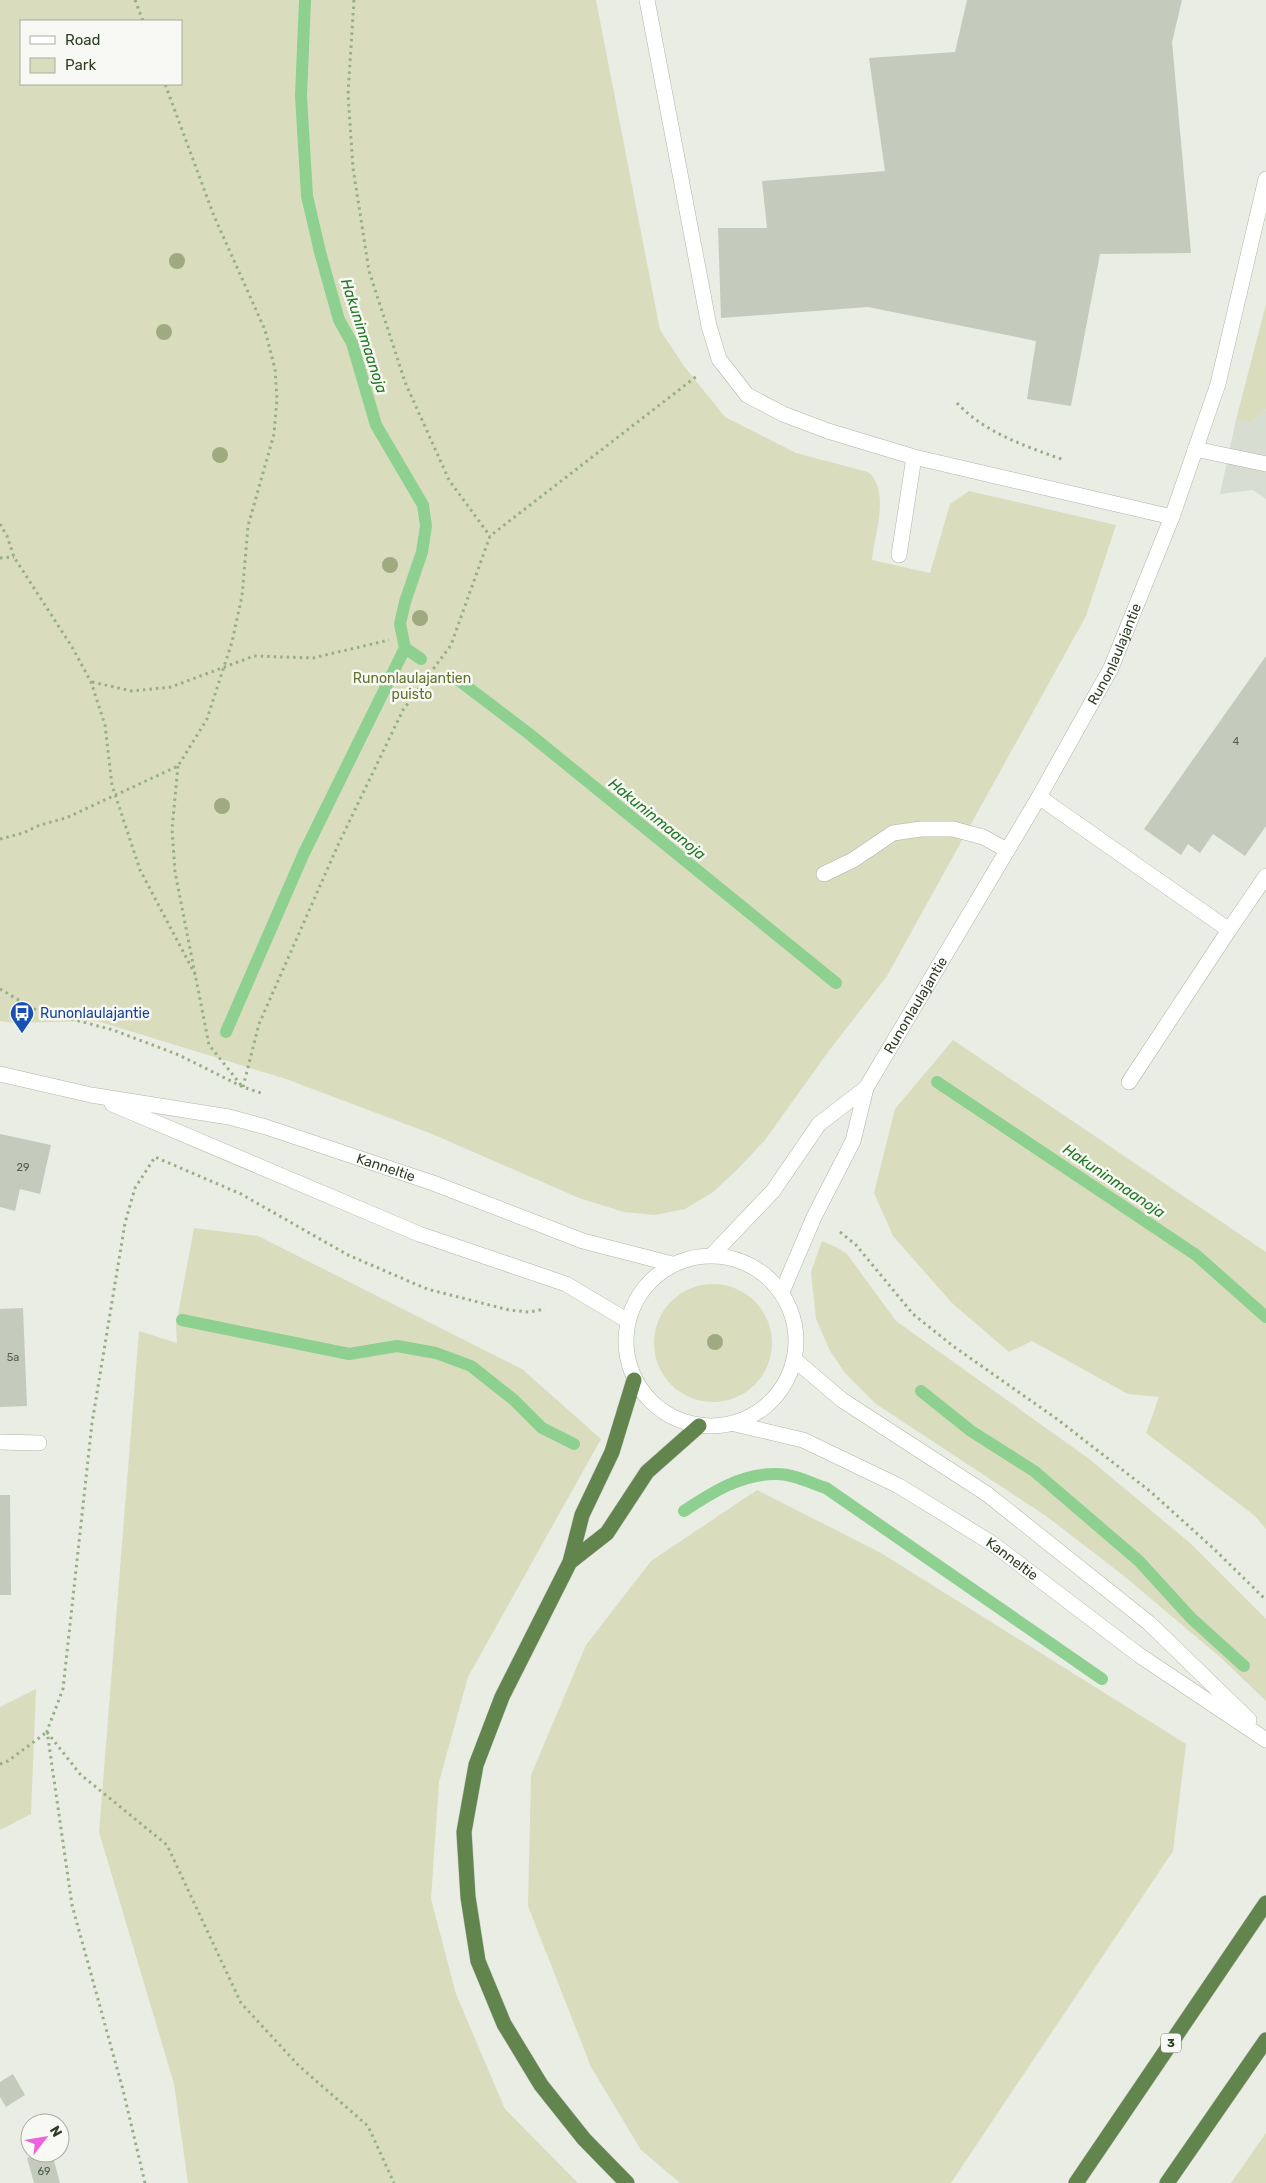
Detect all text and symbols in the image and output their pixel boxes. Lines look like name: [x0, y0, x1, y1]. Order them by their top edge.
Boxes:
legend: [20, 20, 182, 85]
text: Road: [65, 31, 101, 49]
text: Park: [65, 56, 96, 74]
water label: Hakuninmaanoja: [337, 276, 391, 396]
street label: Runonlaulajantie: [1084, 601, 1145, 708]
park label: Runonlaulajantien puisto: [353, 670, 471, 703]
house number: 4: [1233, 735, 1240, 748]
water label: Hakuninmaanoja: [605, 774, 709, 864]
street label: Runonlaulajantie: [880, 954, 951, 1057]
bus stop icon: Runonlaulajantie: [9, 1000, 35, 1034]
place label: Runonlaulajantie: [40, 1005, 150, 1022]
water label: Hakuninmaanoja: [1060, 1140, 1169, 1222]
street label: Kanneltie: [354, 1150, 418, 1186]
house number: 29: [17, 1161, 29, 1174]
house number: 5a: [7, 1351, 19, 1364]
street label: Kanneltie: [983, 1534, 1042, 1584]
road number: 3: [1161, 2034, 1181, 2052]
north arrow: [20, 2113, 70, 2163]
text: N: [46, 2123, 66, 2140]
house number: 69: [37, 2165, 51, 2178]

